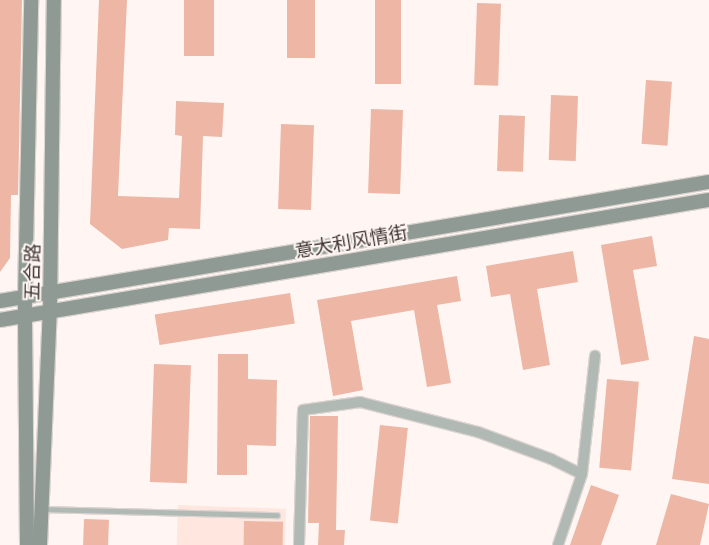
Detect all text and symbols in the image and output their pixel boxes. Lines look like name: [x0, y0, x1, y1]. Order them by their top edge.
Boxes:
street label: 意大利风情街: [293, 220, 409, 262]
street label: 五合路: [20, 243, 44, 301]

